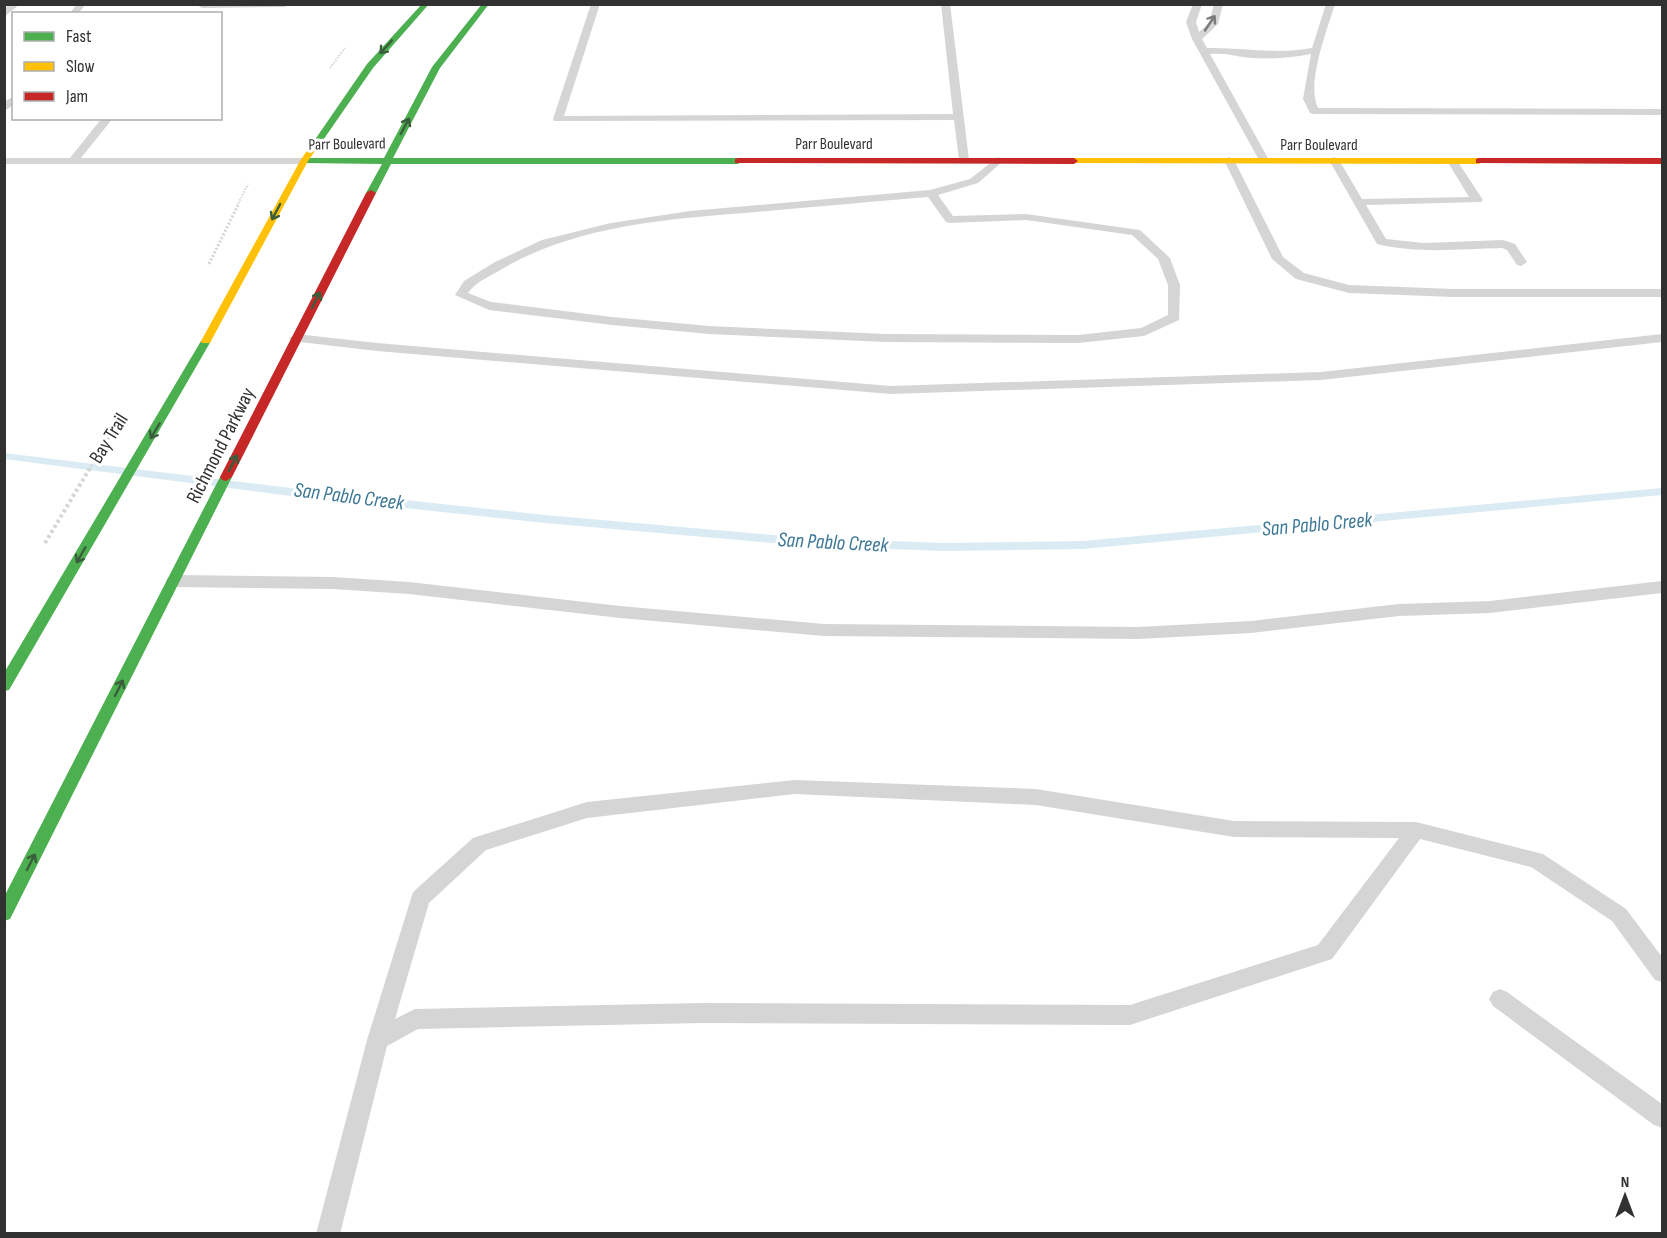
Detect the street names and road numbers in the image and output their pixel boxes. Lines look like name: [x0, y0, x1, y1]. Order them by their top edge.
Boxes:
street label: Parr Boulevard: [308, 134, 386, 155]
street label: Parr Boulevard: [795, 135, 873, 154]
street label: Parr Boulevard: [1280, 136, 1358, 155]
street label: Richmond Parkway: [182, 383, 260, 507]
street label: Bay Trail: [84, 409, 133, 468]

